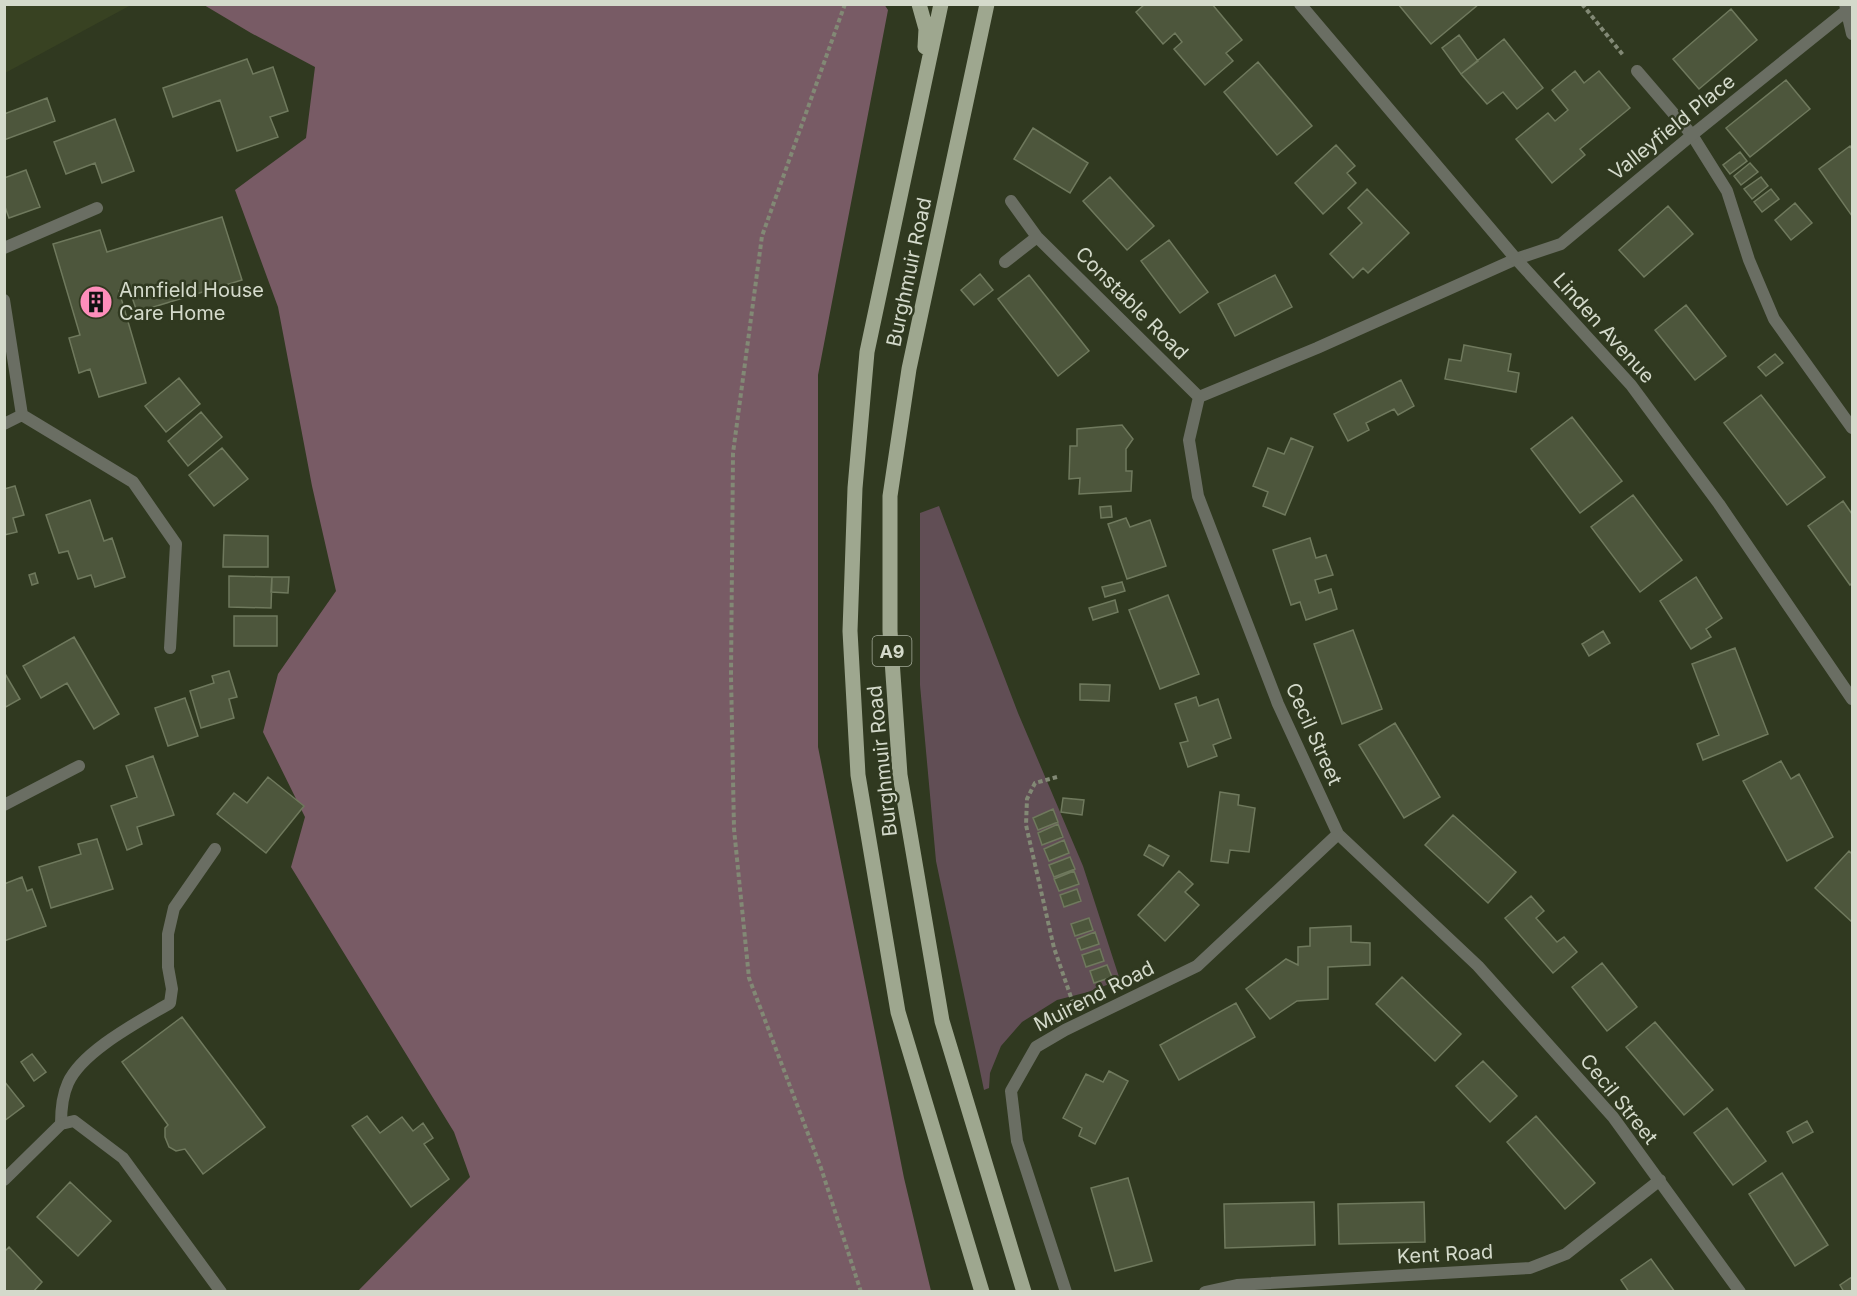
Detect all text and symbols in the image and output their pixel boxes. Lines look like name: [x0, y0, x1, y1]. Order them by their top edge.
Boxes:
street label: Valleyfield Place: [1604, 69, 1740, 185]
street label: Burghmuir Road: [881, 195, 937, 349]
street label: Constable Road: [1071, 242, 1193, 364]
street label: Linden Avenue: [1548, 268, 1660, 388]
place label: Annfield House Care Home: [119, 278, 264, 325]
building icon: Annfield House Care Home: [78, 284, 114, 320]
road number: A9: [872, 636, 912, 666]
street label: Cecil Street: [1281, 679, 1347, 789]
street label: Burghmuir Road: [862, 684, 902, 838]
street label: Muirend Road: [1030, 955, 1158, 1037]
street label: Cecil Street: [1575, 1049, 1663, 1149]
street label: Kent Road: [1396, 1239, 1494, 1269]

